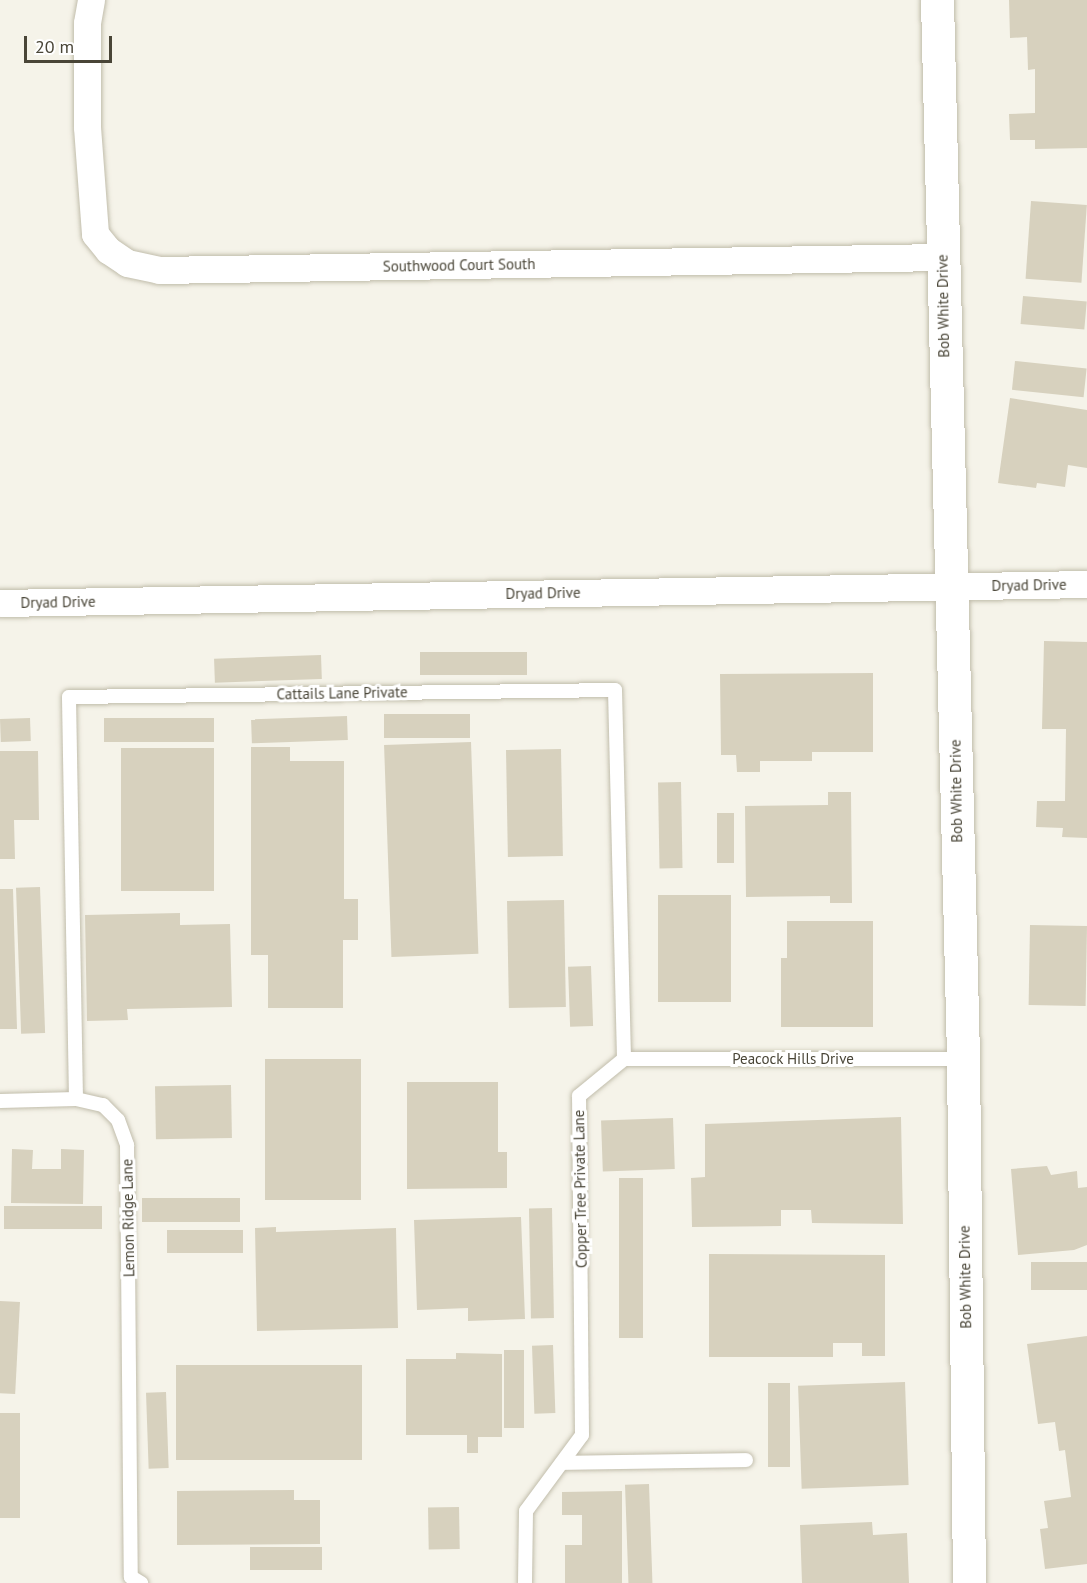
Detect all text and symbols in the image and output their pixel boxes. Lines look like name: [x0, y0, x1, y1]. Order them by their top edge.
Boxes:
scale bar: [27, 24, 116, 62]
text: 20 m: [35, 35, 74, 58]
street label: Bob White Drive: [933, 254, 953, 358]
street label: Southwood Court South: [383, 255, 535, 275]
street label: Dryad Drive: [991, 575, 1067, 595]
street label: Dryad Drive: [505, 583, 581, 603]
street label: Dryad Drive: [20, 592, 96, 612]
street label: Cattails Lane Private: [276, 683, 408, 703]
street label: Bob White Drive: [946, 739, 966, 843]
street label: Peacock Hills Drive: [732, 1050, 854, 1068]
street label: Copper Tree Private Lane: [570, 1109, 590, 1269]
street label: Lemon Ridge Lane: [118, 1159, 138, 1277]
street label: Bob White Drive: [955, 1225, 975, 1329]

